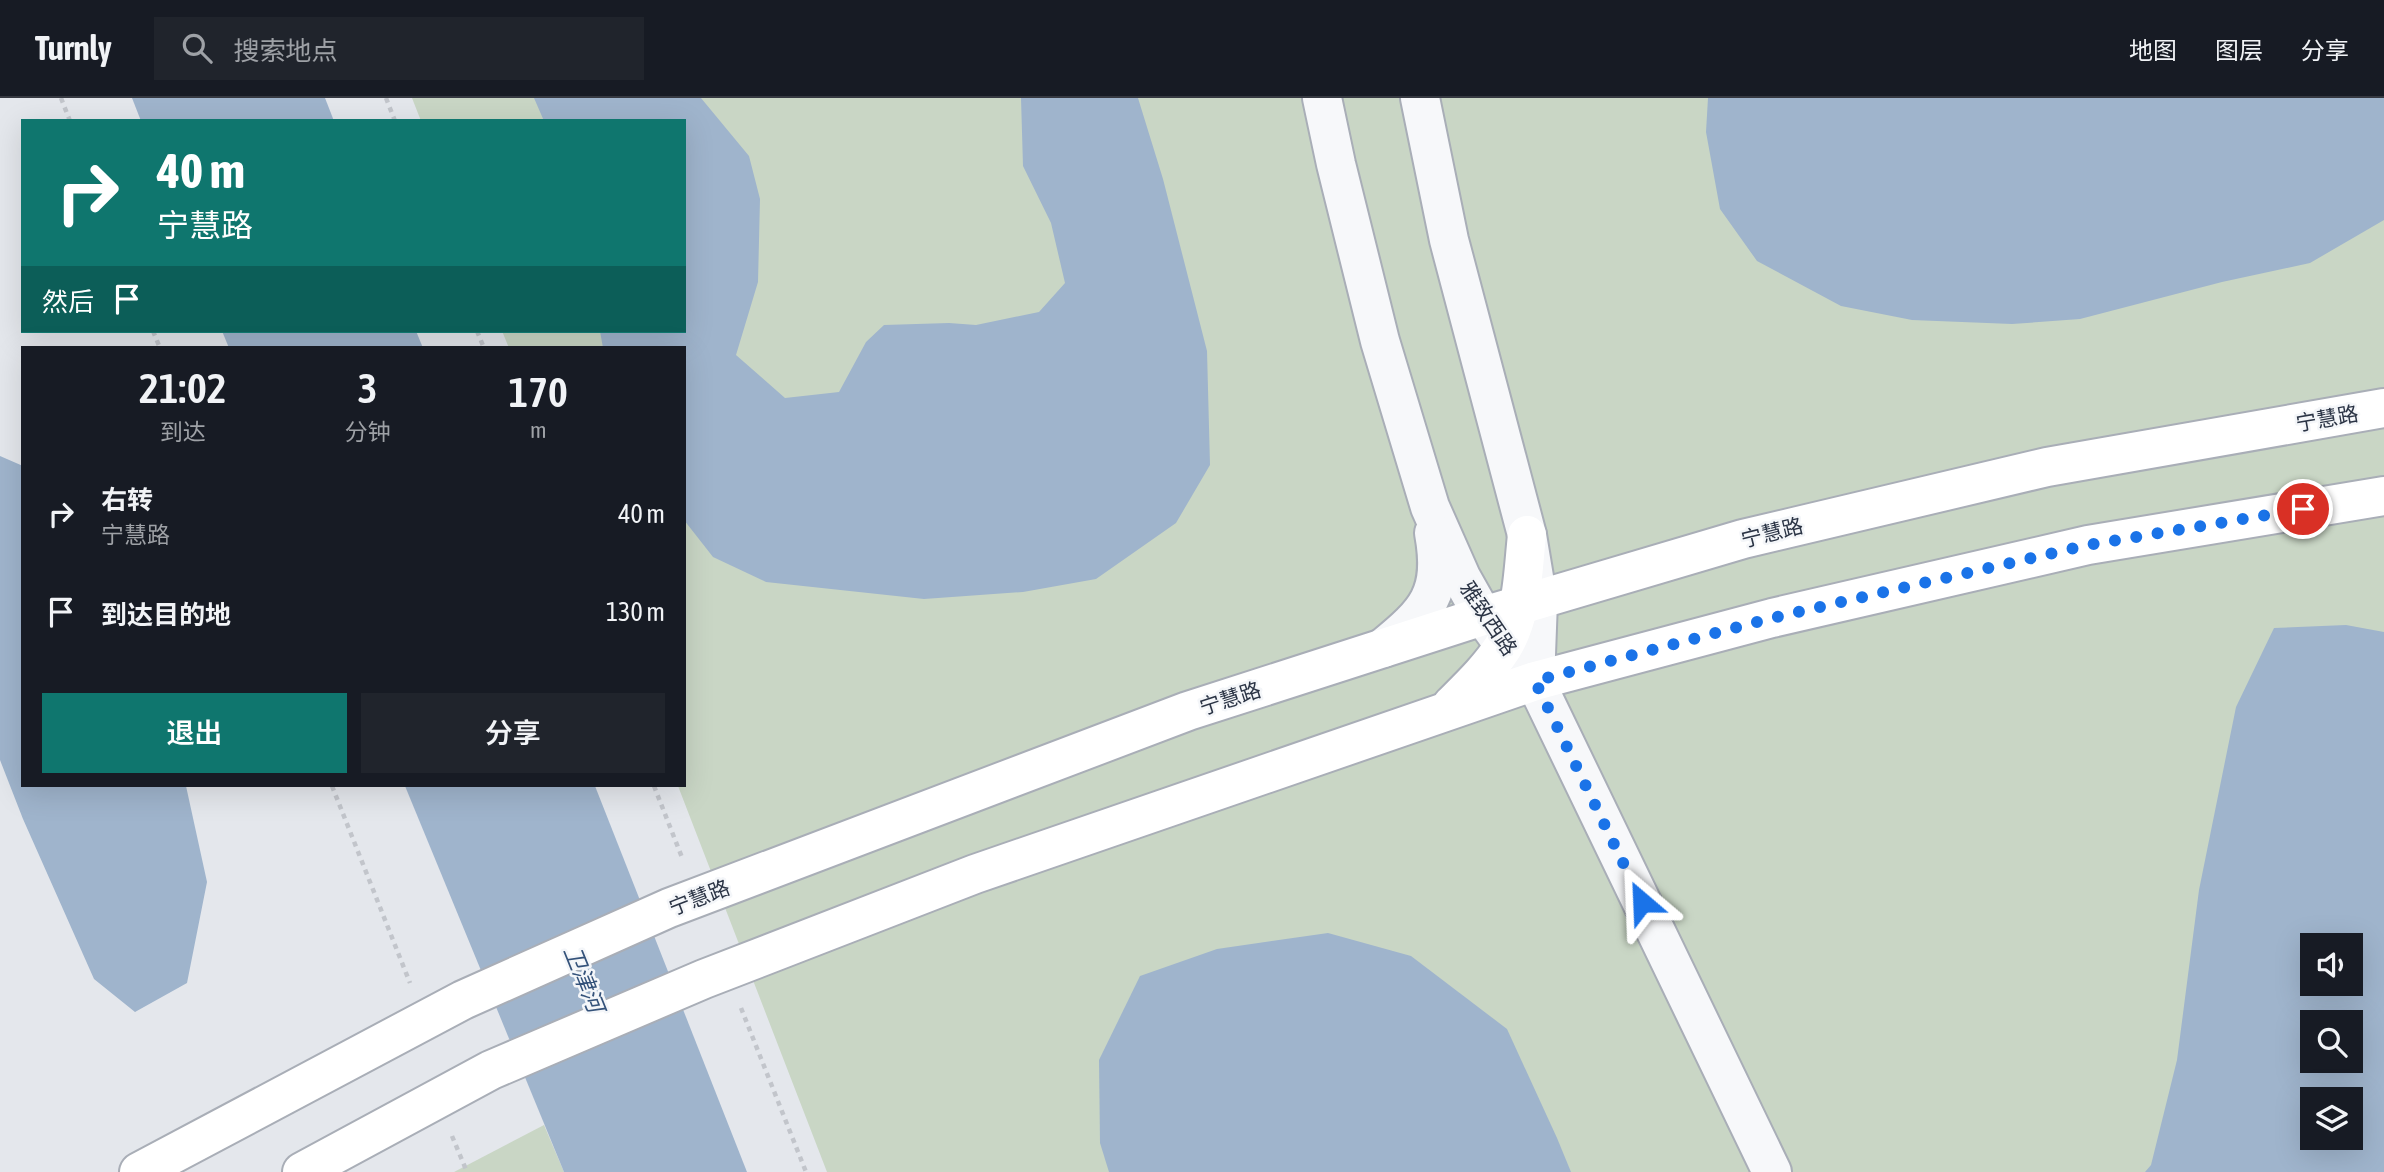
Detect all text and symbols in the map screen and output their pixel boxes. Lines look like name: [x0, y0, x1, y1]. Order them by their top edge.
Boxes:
search box: [154, 17, 644, 80]
text: Turnly: [35, 29, 112, 67]
icon: search: [178, 29, 216, 67]
text: 搜索地点: [234, 36, 338, 66]
text: 地图: [2129, 37, 2177, 64]
text: 图层: [2215, 37, 2263, 64]
text: 分享: [2301, 37, 2349, 64]
text: 40 m: [157, 142, 245, 198]
icon: right: [42, 147, 133, 238]
text: 宁慧路: [157, 207, 253, 244]
icon: arrive: [108, 280, 146, 318]
text: 然后: [42, 287, 94, 317]
text: 21:02: [139, 364, 226, 412]
text: 3: [358, 364, 377, 412]
text: 170: [509, 368, 568, 416]
street label: 宁慧路: [2294, 401, 2360, 435]
text: m: [530, 417, 547, 443]
text: 到达: [160, 419, 206, 445]
text: 分钟: [345, 419, 391, 445]
pin: [2273, 479, 2333, 539]
text: 右转: [101, 485, 153, 515]
icon: arrive: [2284, 490, 2322, 528]
icon: right: [42, 495, 80, 533]
text: 40 m: [618, 499, 665, 529]
street label: 宁慧路: [1739, 513, 1805, 551]
text: 宁慧路: [101, 522, 170, 548]
street label: 雅致西路: [1456, 576, 1522, 660]
icon: arrive: [42, 593, 80, 631]
text: 130 m: [606, 597, 665, 627]
text: 到达目的地: [101, 600, 231, 630]
street label: 宁慧路: [1196, 677, 1264, 719]
button: 退出: [42, 693, 347, 773]
button: 分享: [361, 693, 665, 773]
position arrow: [1605, 865, 1679, 939]
street label: 宁慧路: [665, 875, 733, 919]
map controls: [2300, 933, 2363, 1150]
button: sound: [2300, 933, 2363, 996]
water label: 卫津河: [559, 942, 610, 1020]
button: search: [2300, 1010, 2363, 1073]
button: layers: [2300, 1087, 2363, 1150]

